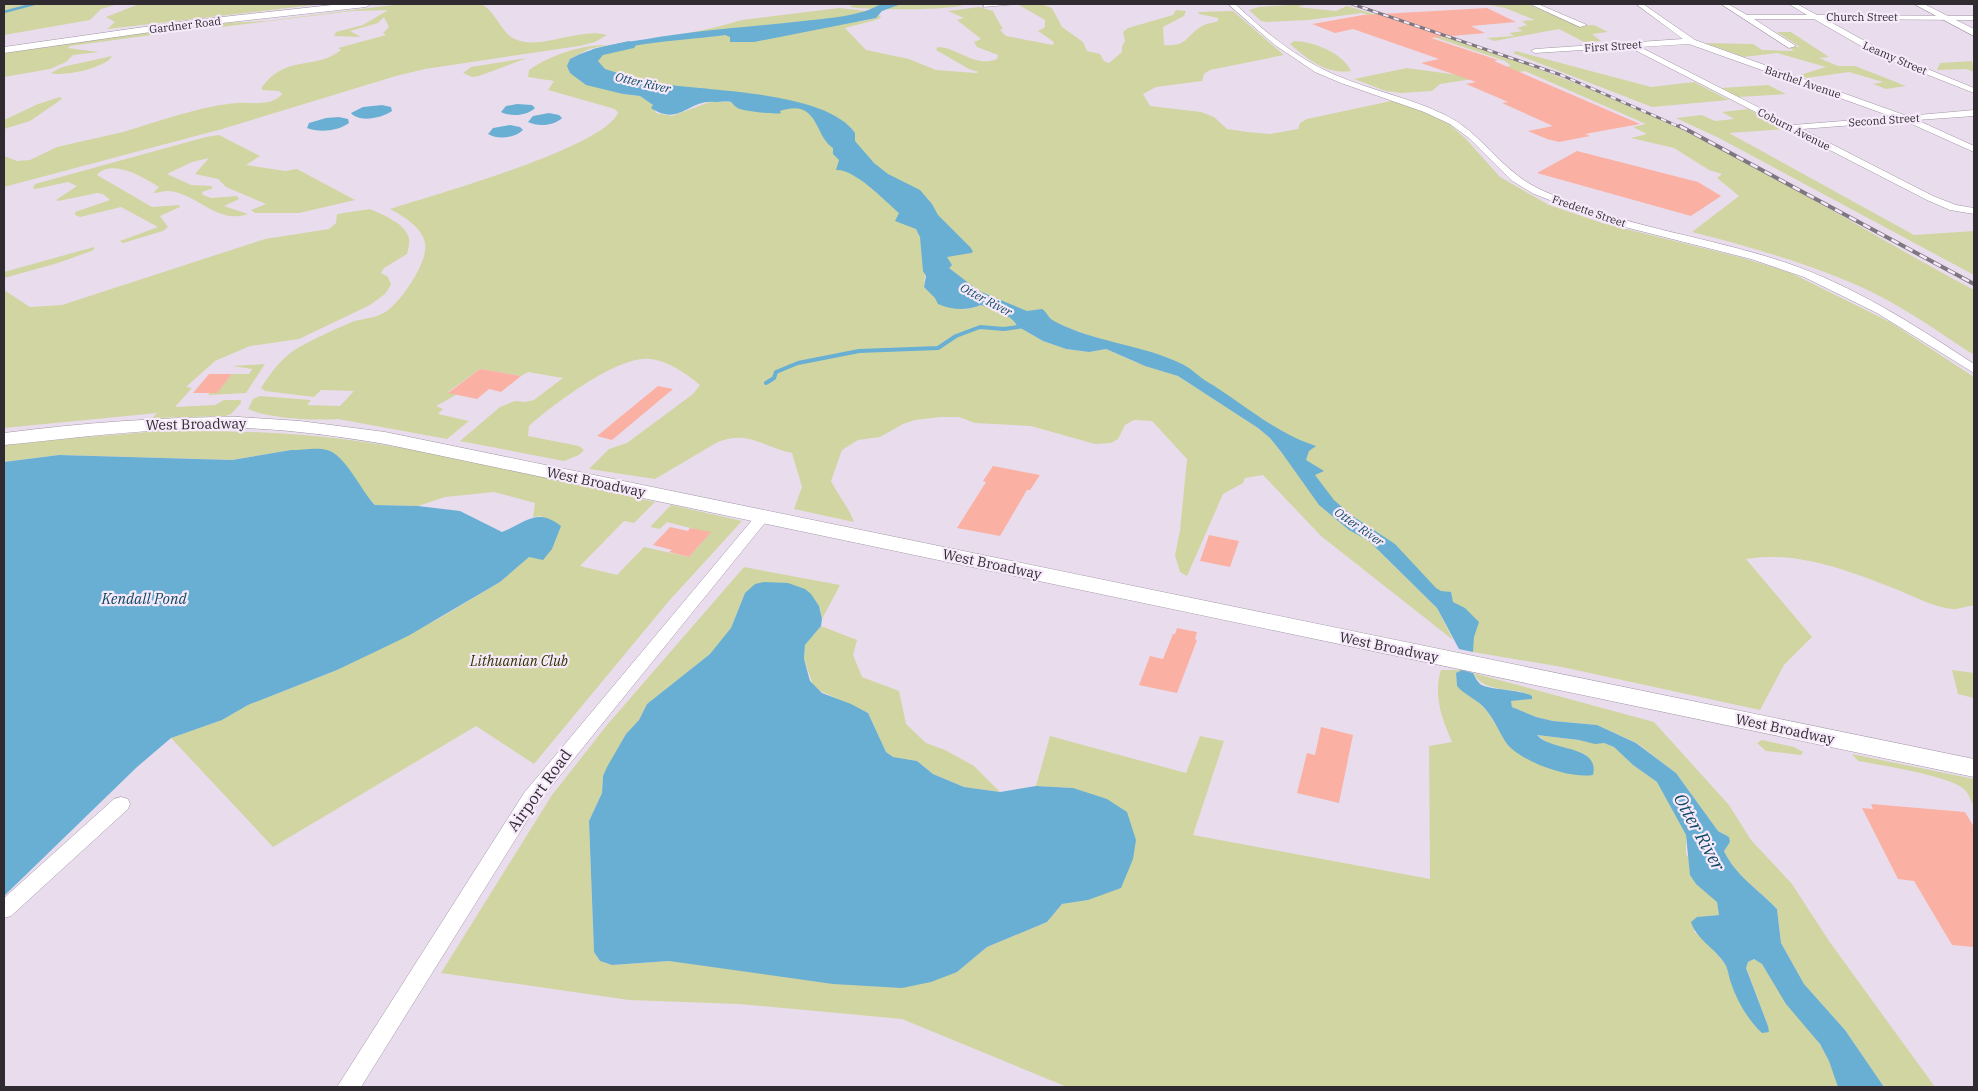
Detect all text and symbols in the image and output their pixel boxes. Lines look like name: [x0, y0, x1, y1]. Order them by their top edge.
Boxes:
street label: Church Street: [1826, 10, 1898, 24]
street label: Gardner Road: [148, 14, 222, 36]
street label: First Street: [1584, 37, 1642, 55]
street label: Leamy Street: [1861, 38, 1929, 78]
street label: Barthel Avenue: [1763, 62, 1843, 102]
water label: Otter River: [614, 69, 673, 96]
street label: Coburn Avenue: [1755, 105, 1833, 153]
street label: Second Street: [1848, 111, 1920, 129]
street label: Fredette Street: [1550, 192, 1628, 230]
water label: Otter River: [958, 280, 1015, 320]
street label: West Broadway: [145, 414, 247, 434]
street label: West Broadway: [545, 463, 648, 501]
water label: Otter River: [1332, 504, 1387, 549]
street label: West Broadway: [941, 545, 1044, 583]
water label: Kendall Pond: [100, 589, 187, 608]
street label: West Broadway: [1338, 628, 1441, 666]
park label: Lithuanian Club: [469, 652, 568, 670]
street label: West Broadway: [1734, 710, 1837, 748]
street label: Airport Road: [502, 745, 576, 835]
water label: Otter River: [1669, 789, 1731, 875]

